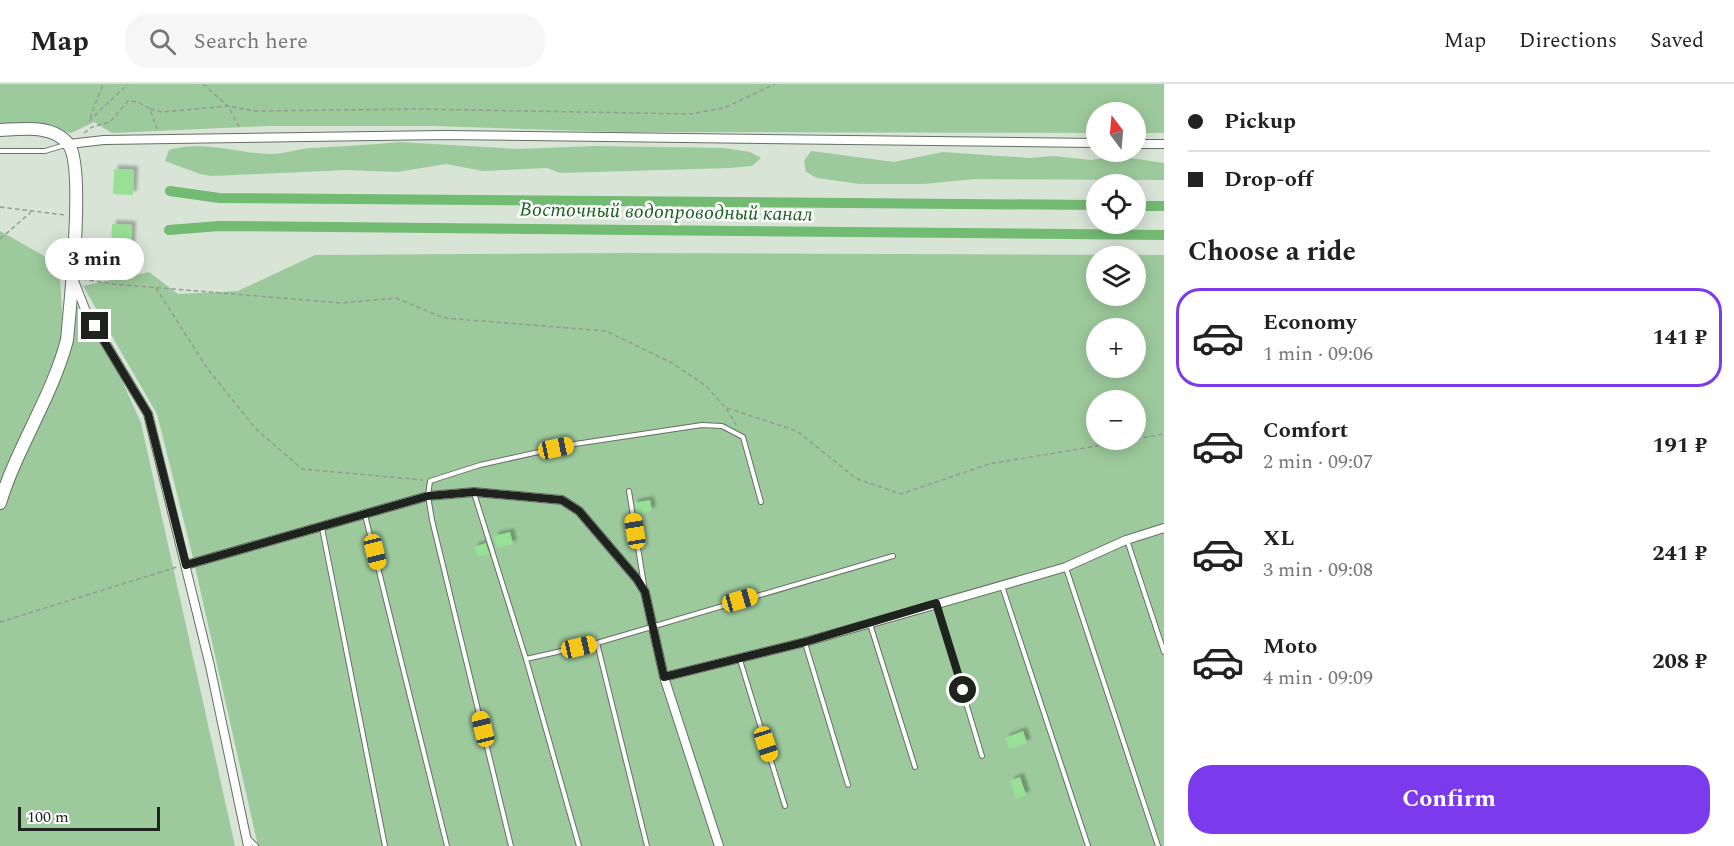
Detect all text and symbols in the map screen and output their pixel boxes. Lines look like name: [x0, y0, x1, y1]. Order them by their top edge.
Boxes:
search box: [125, 14, 545, 68]
text: Map: [30, 20, 89, 63]
icon: search: [146, 25, 179, 58]
text: Search here: [194, 25, 308, 58]
text: Map: [1444, 25, 1486, 57]
text: Directions: [1519, 25, 1617, 57]
text: Saved: [1650, 25, 1704, 57]
north arrow: [1086, 102, 1146, 162]
map controls: [1086, 102, 1146, 450]
text: Pickup: [1224, 105, 1296, 138]
text: Drop-off: [1224, 163, 1313, 196]
button: locate: [1086, 174, 1146, 234]
water label: Восточный водопроводный канал: [519, 194, 813, 230]
text: Choose a ride: [1188, 231, 1356, 273]
callout: 3 min: [46, 239, 144, 281]
text: 3 min: [68, 244, 121, 274]
button: layers: [1086, 246, 1146, 306]
text: Economy: [1263, 306, 1356, 339]
icon: car: [1191, 311, 1245, 365]
route end: [81, 312, 108, 339]
button: +: [1086, 318, 1146, 378]
text: 141 ₽: [1652, 321, 1707, 354]
text: 1 min · 09:06: [1263, 339, 1373, 369]
button: −: [1086, 390, 1146, 450]
text: Comfort: [1263, 414, 1348, 447]
icon: car: [1191, 419, 1245, 473]
text: 191 ₽: [1652, 429, 1707, 462]
car: [537, 435, 575, 461]
text: 2 min · 09:07: [1263, 447, 1373, 477]
car: [623, 512, 647, 550]
text: XL: [1263, 522, 1294, 555]
icon: car: [1191, 527, 1245, 581]
car: [362, 532, 388, 572]
text: 241 ₽: [1652, 537, 1707, 570]
text: 3 min · 09:08: [1263, 555, 1373, 585]
car: [720, 586, 760, 614]
text: Moto: [1263, 630, 1317, 663]
car: [559, 634, 599, 660]
icon: car: [1191, 635, 1245, 689]
text: 208 ₽: [1652, 645, 1707, 678]
text: 4 min · 09:09: [1263, 663, 1373, 693]
route start: [949, 676, 976, 703]
car: [470, 709, 496, 749]
car: [752, 724, 780, 764]
button: Confirm: [1188, 765, 1710, 834]
scale bar: [18, 804, 160, 832]
text: 100 m: [27, 805, 69, 829]

